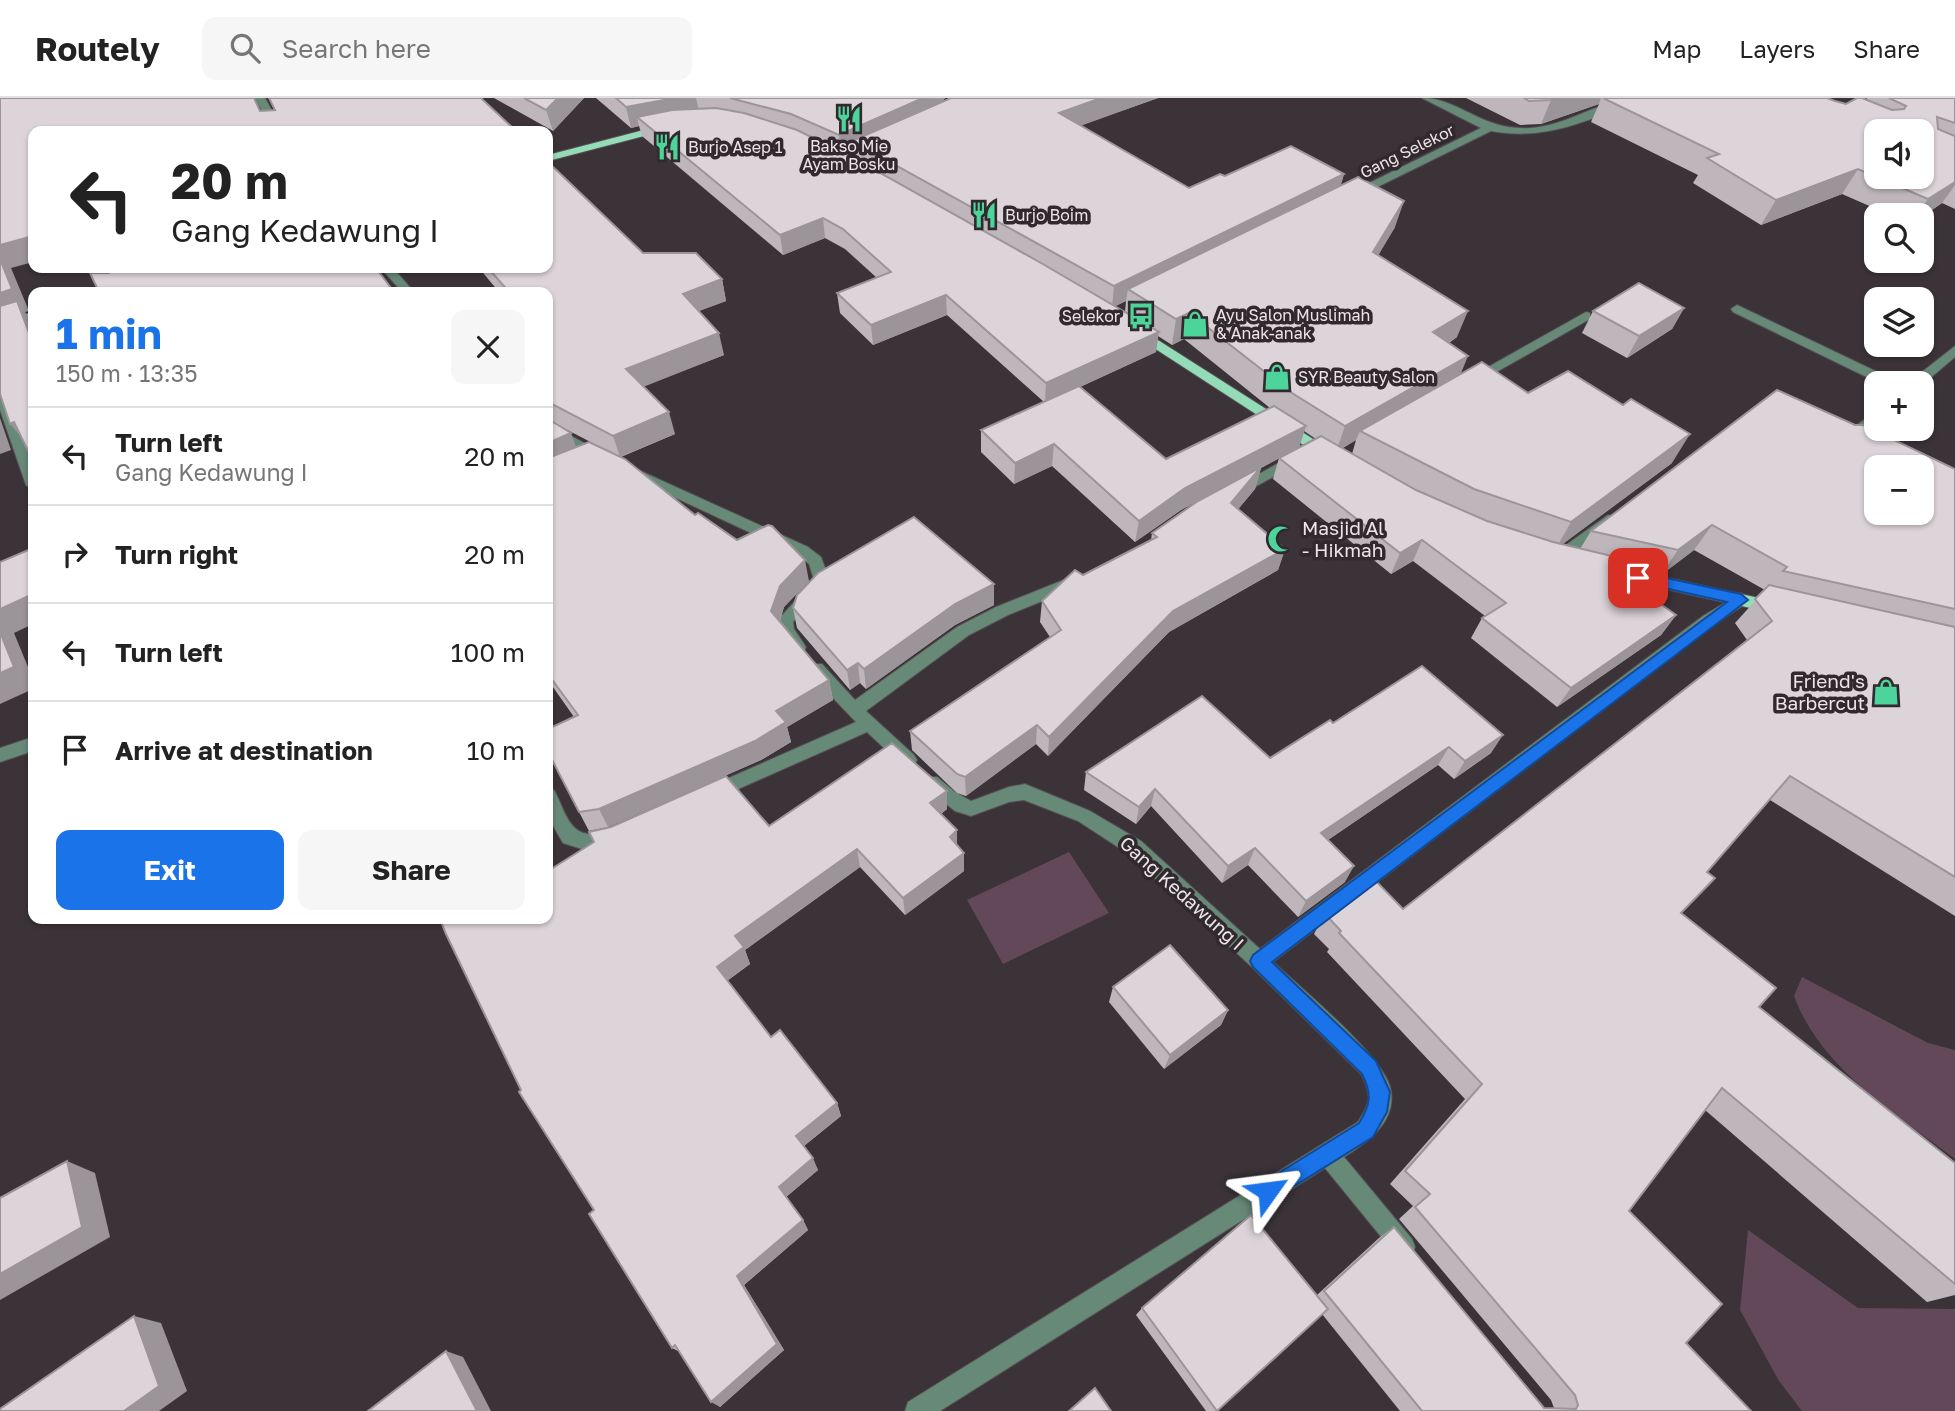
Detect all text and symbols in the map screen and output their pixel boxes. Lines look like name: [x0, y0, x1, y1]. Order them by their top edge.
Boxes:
search box: [202, 17, 692, 80]
text: Routely: [35, 29, 160, 68]
icon: search: [226, 29, 264, 67]
text: Search here: [282, 33, 431, 64]
text: Map: [1652, 34, 1701, 63]
text: Layers: [1739, 34, 1815, 63]
text: Share: [1853, 34, 1920, 63]
restaurant icon: Bakso Mie Ayam Bosku: [834, 104, 864, 134]
map controls: [1864, 119, 1934, 525]
button: sound: [1864, 119, 1934, 189]
street label: Gang Selekor: [1357, 120, 1457, 182]
restaurant icon: Burjo Asep 1: [652, 132, 682, 162]
place label: Bakso Mie Ayam Bosku: [803, 136, 895, 174]
place label: Burjo Asep 1: [688, 137, 783, 157]
text: 20 m: [171, 151, 288, 210]
icon: left: [56, 154, 147, 245]
restaurant icon: Burjo Boim: [969, 200, 999, 230]
button: search: [1864, 203, 1934, 273]
place label: Burjo Boim: [1005, 205, 1088, 225]
text: Gang Kedawung I: [171, 211, 439, 249]
button: layers: [1864, 287, 1934, 357]
bus stop icon: Selekor: [1126, 301, 1156, 331]
place label: Ayu Salon Muslimah & Anak-anak: [1216, 305, 1370, 343]
place label: Selekor: [1062, 306, 1120, 326]
text: 1 min: [56, 308, 162, 358]
shop icon: Ayu Salon Muslimah & Anak-anak: [1180, 309, 1210, 339]
button: close: [451, 310, 525, 384]
text: 150 m · 13:35: [56, 359, 198, 387]
shop icon: SYR Beauty Salon: [1262, 362, 1292, 392]
place label: SYR Beauty Salon: [1298, 367, 1435, 387]
button: +: [1864, 371, 1934, 441]
text: Turn left: [115, 427, 223, 458]
icon: left: [56, 437, 94, 475]
text: 20 m: [464, 441, 525, 472]
button: −: [1864, 455, 1934, 525]
text: Gang Kedawung I: [115, 458, 308, 486]
place label: Masjid Al - Hikmah: [1302, 516, 1384, 561]
mosque icon: Masjid Al - Hikmah: [1266, 524, 1296, 554]
icon: right: [56, 535, 94, 573]
text: Turn right: [115, 539, 238, 570]
text: 20 m: [464, 539, 525, 570]
pin: [1608, 548, 1668, 608]
icon: arrive: [1619, 559, 1657, 597]
icon: left: [56, 633, 94, 671]
text: Turn left: [115, 637, 223, 668]
text: 100 m: [451, 637, 525, 668]
place label: Friend's Barbercut: [1775, 669, 1865, 714]
shop icon: Friend's Barbercut: [1871, 677, 1901, 707]
icon: arrive: [56, 731, 94, 769]
text: Arrive at destination: [115, 735, 373, 766]
text: 10 m: [467, 735, 525, 766]
button: Exit: [56, 830, 284, 910]
button: Share: [298, 830, 525, 910]
street label: Gang Kedawung I: [1115, 831, 1249, 954]
position arrow: [1231, 1154, 1305, 1228]

